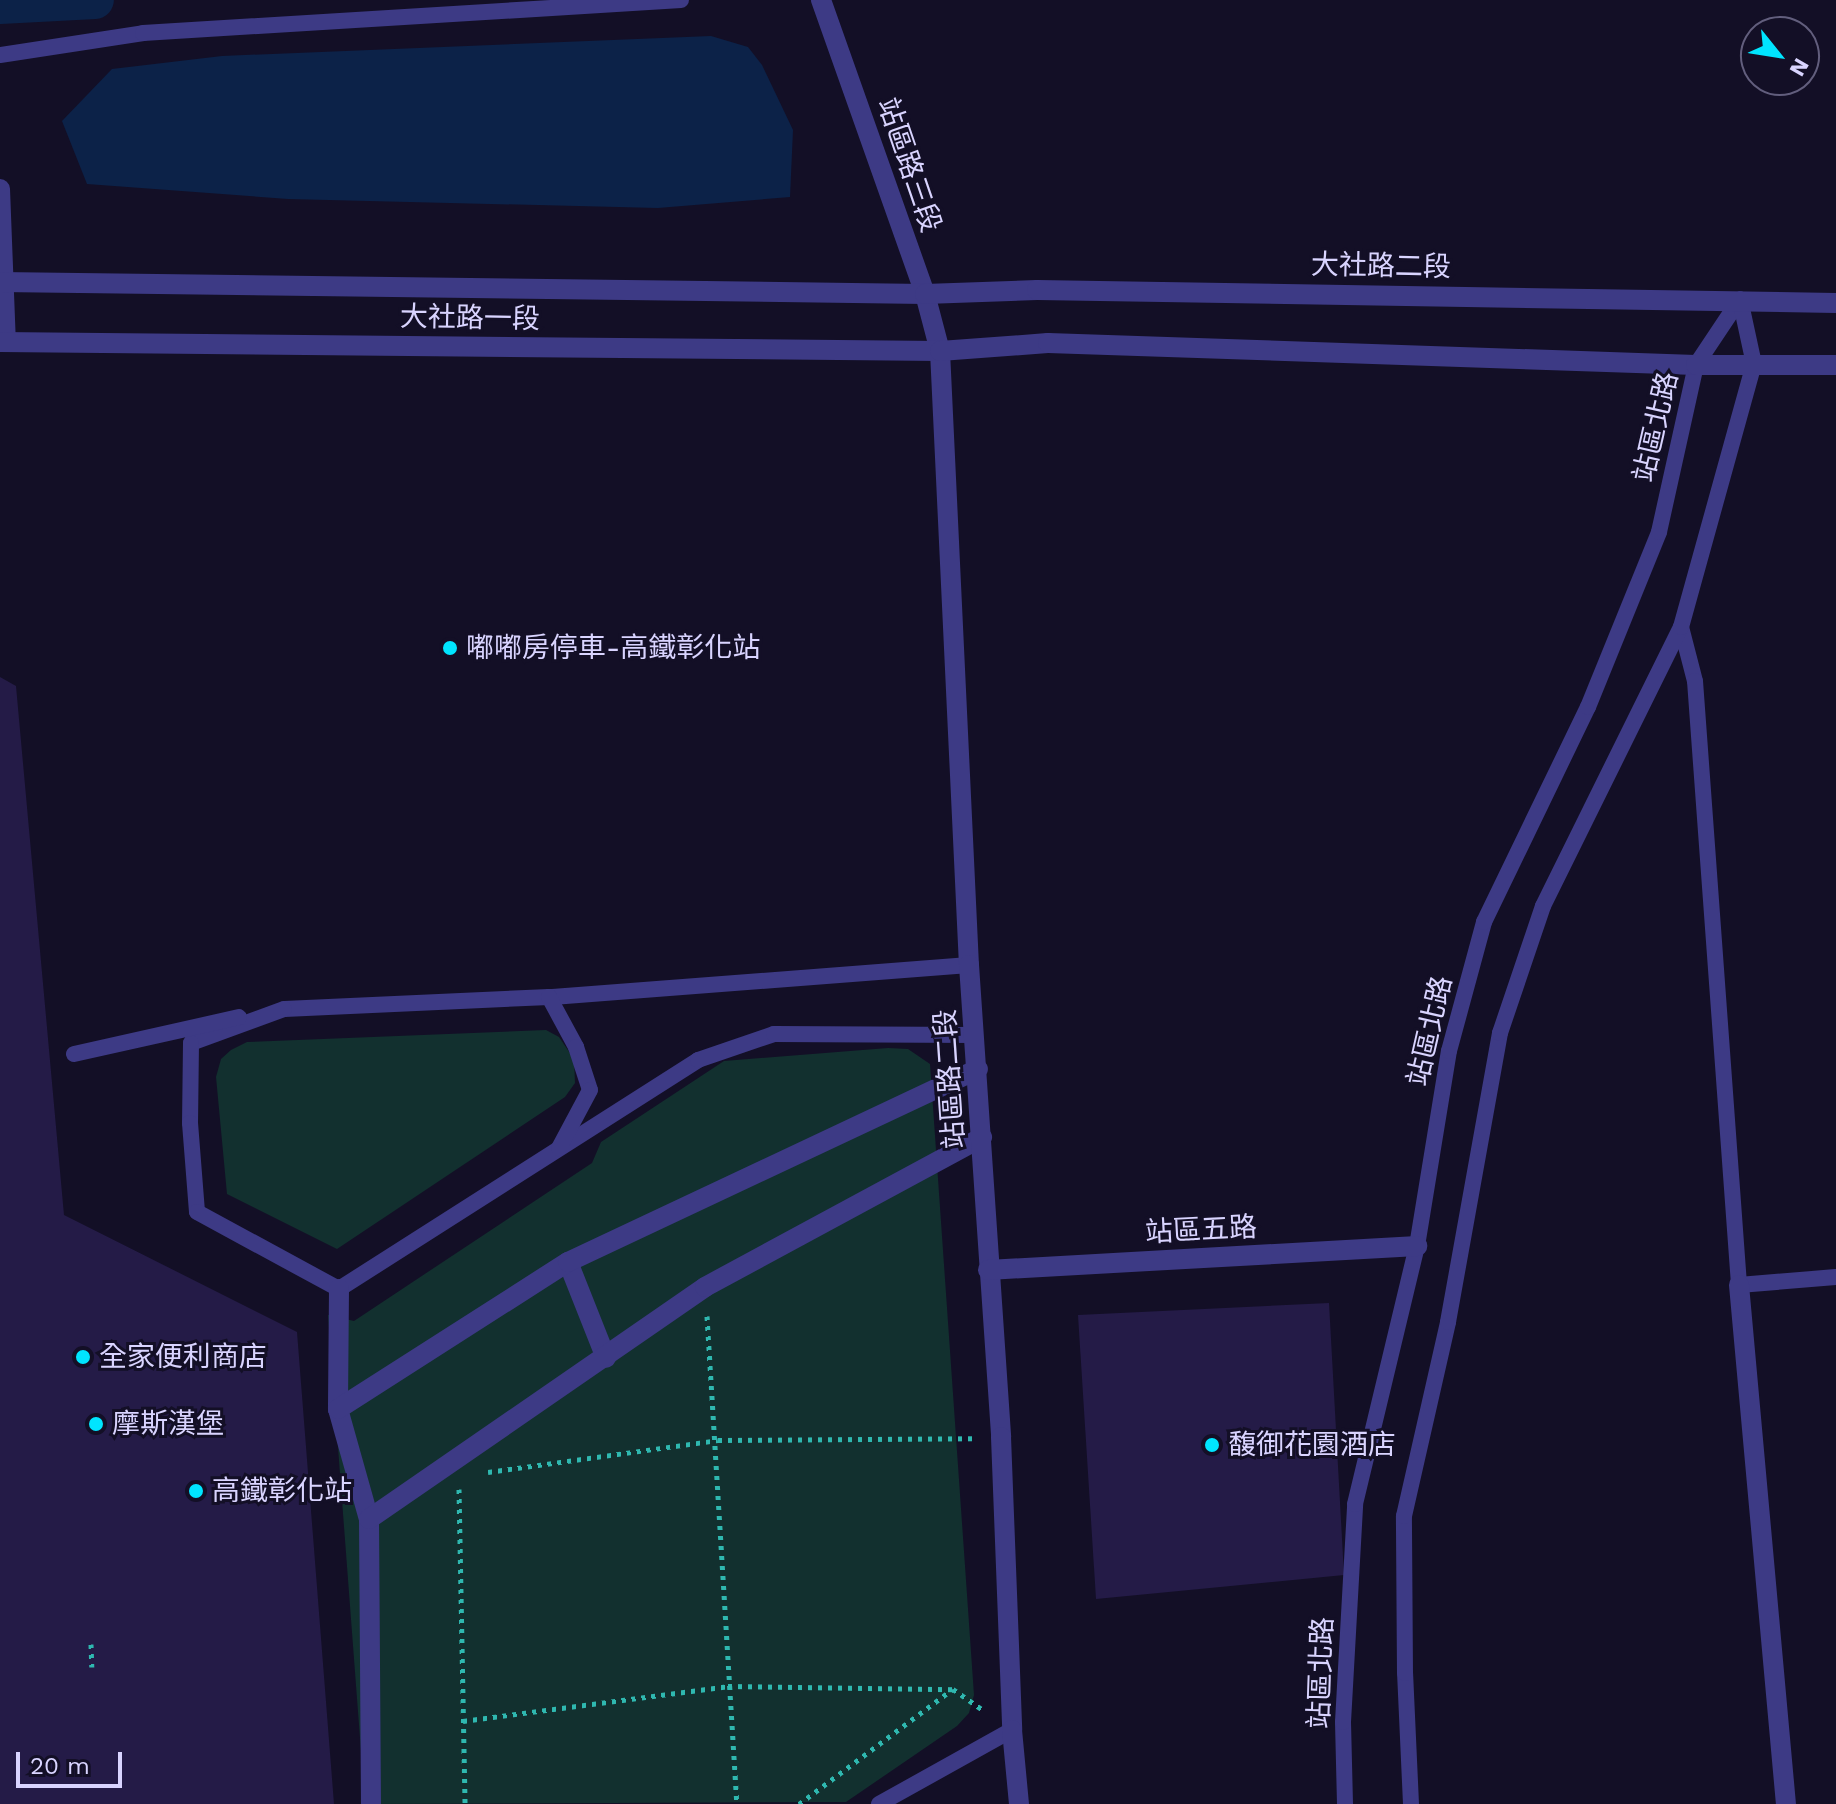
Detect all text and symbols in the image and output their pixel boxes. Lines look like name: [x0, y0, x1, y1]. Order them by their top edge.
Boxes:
north arrow: [1740, 16, 1820, 96]
text: N: [1785, 54, 1814, 81]
street label: 站區路三段: [870, 93, 948, 237]
street label: 大社路二段: [1311, 248, 1451, 284]
street label: 大社路一段: [400, 300, 540, 336]
street label: 站區北路: [1627, 369, 1685, 485]
place label: 嘟嘟房停車-高鐵彰化站: [466, 631, 760, 665]
marker: 嘟嘟房停車-高鐵彰化站: [441, 639, 459, 657]
street label: 站區北路: [1401, 973, 1459, 1089]
street label: 站區路二段: [928, 1008, 972, 1150]
street label: 站區五路: [1144, 1210, 1258, 1250]
place label: 全家便利商店: [99, 1340, 267, 1374]
marker: 全家便利商店: [74, 1348, 92, 1366]
place label: 摩斯漢堡: [112, 1407, 224, 1441]
marker: 摩斯漢堡: [87, 1415, 105, 1433]
place label: 馥御花園酒店: [1228, 1428, 1396, 1462]
marker: 馥御花園酒店: [1203, 1436, 1221, 1454]
place label: 高鐵彰化站: [212, 1474, 352, 1508]
marker: 高鐵彰化站: [187, 1482, 205, 1500]
street label: 站區北路: [1302, 1616, 1340, 1730]
scale bar: [20, 1736, 126, 1786]
text: 20 m: [30, 1752, 90, 1780]

